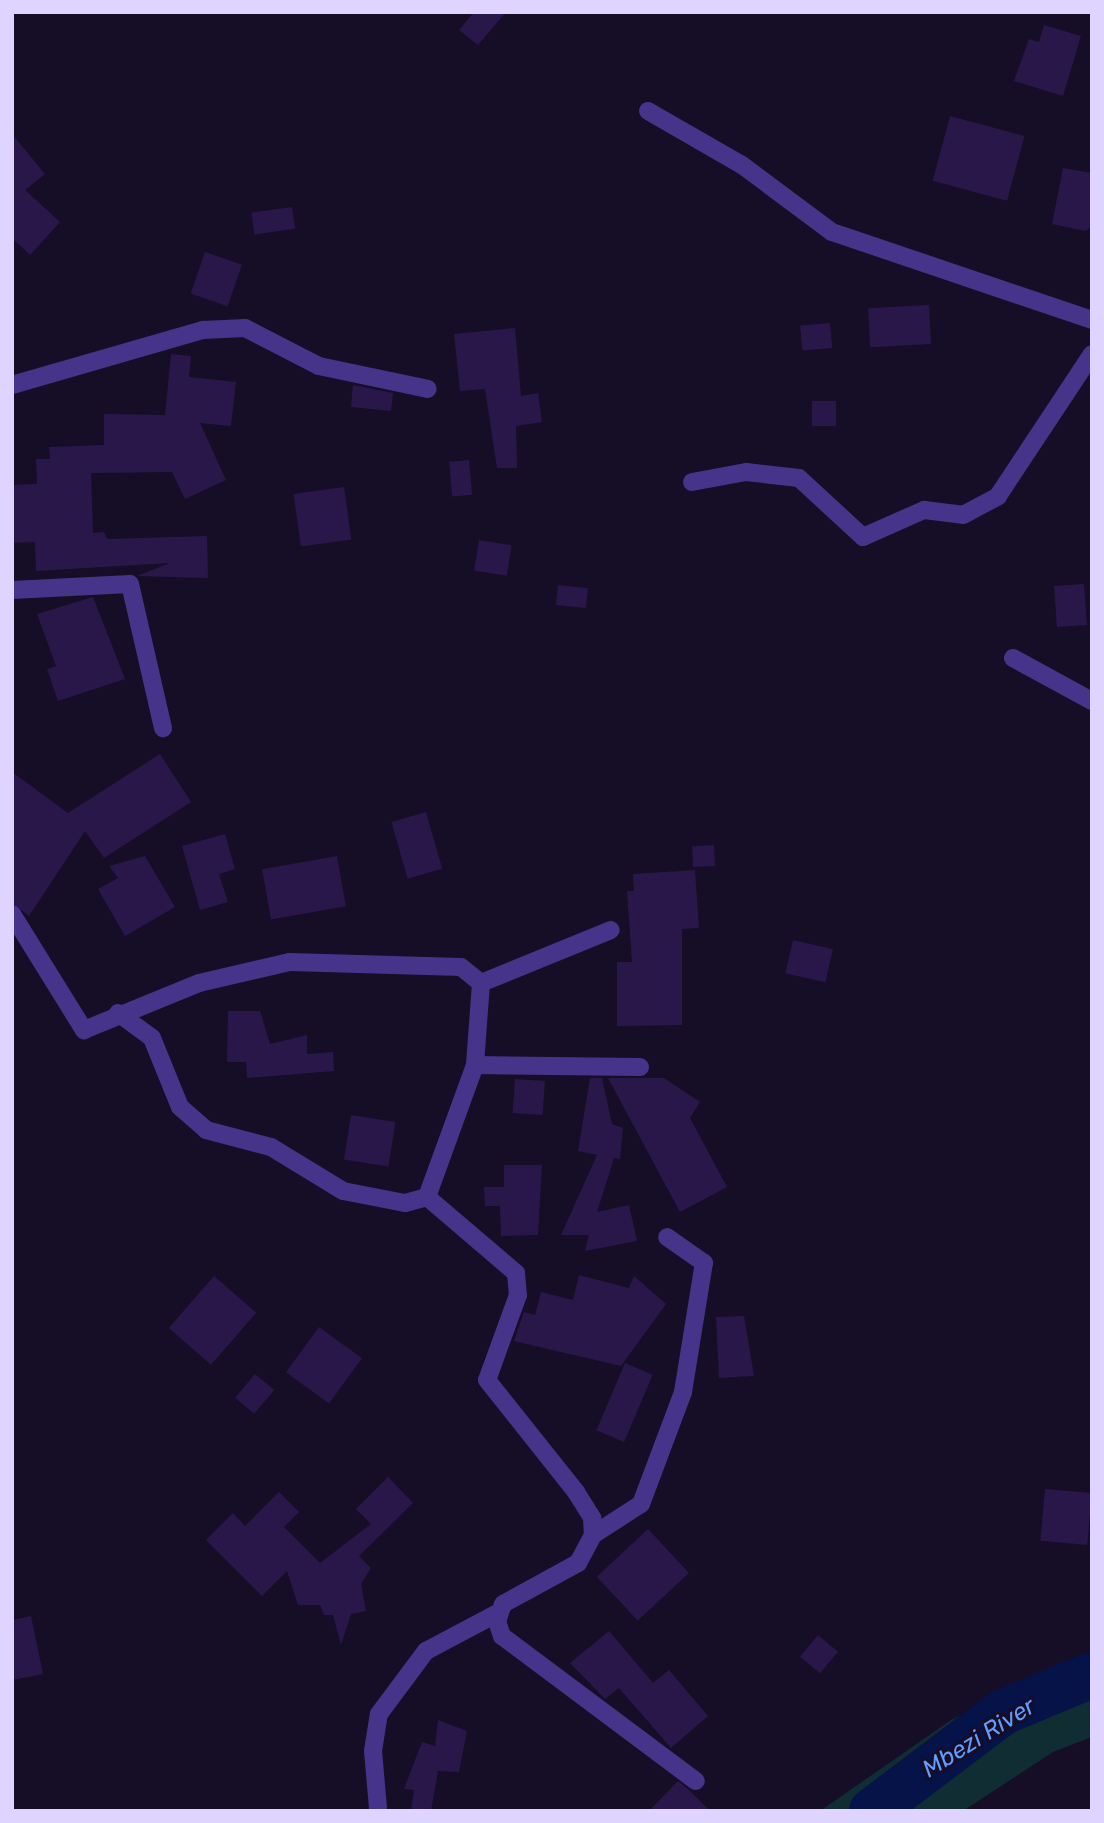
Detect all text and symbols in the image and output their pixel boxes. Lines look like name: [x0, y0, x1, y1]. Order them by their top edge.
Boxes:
water label: Mbezi River: [917, 1692, 1041, 1784]

